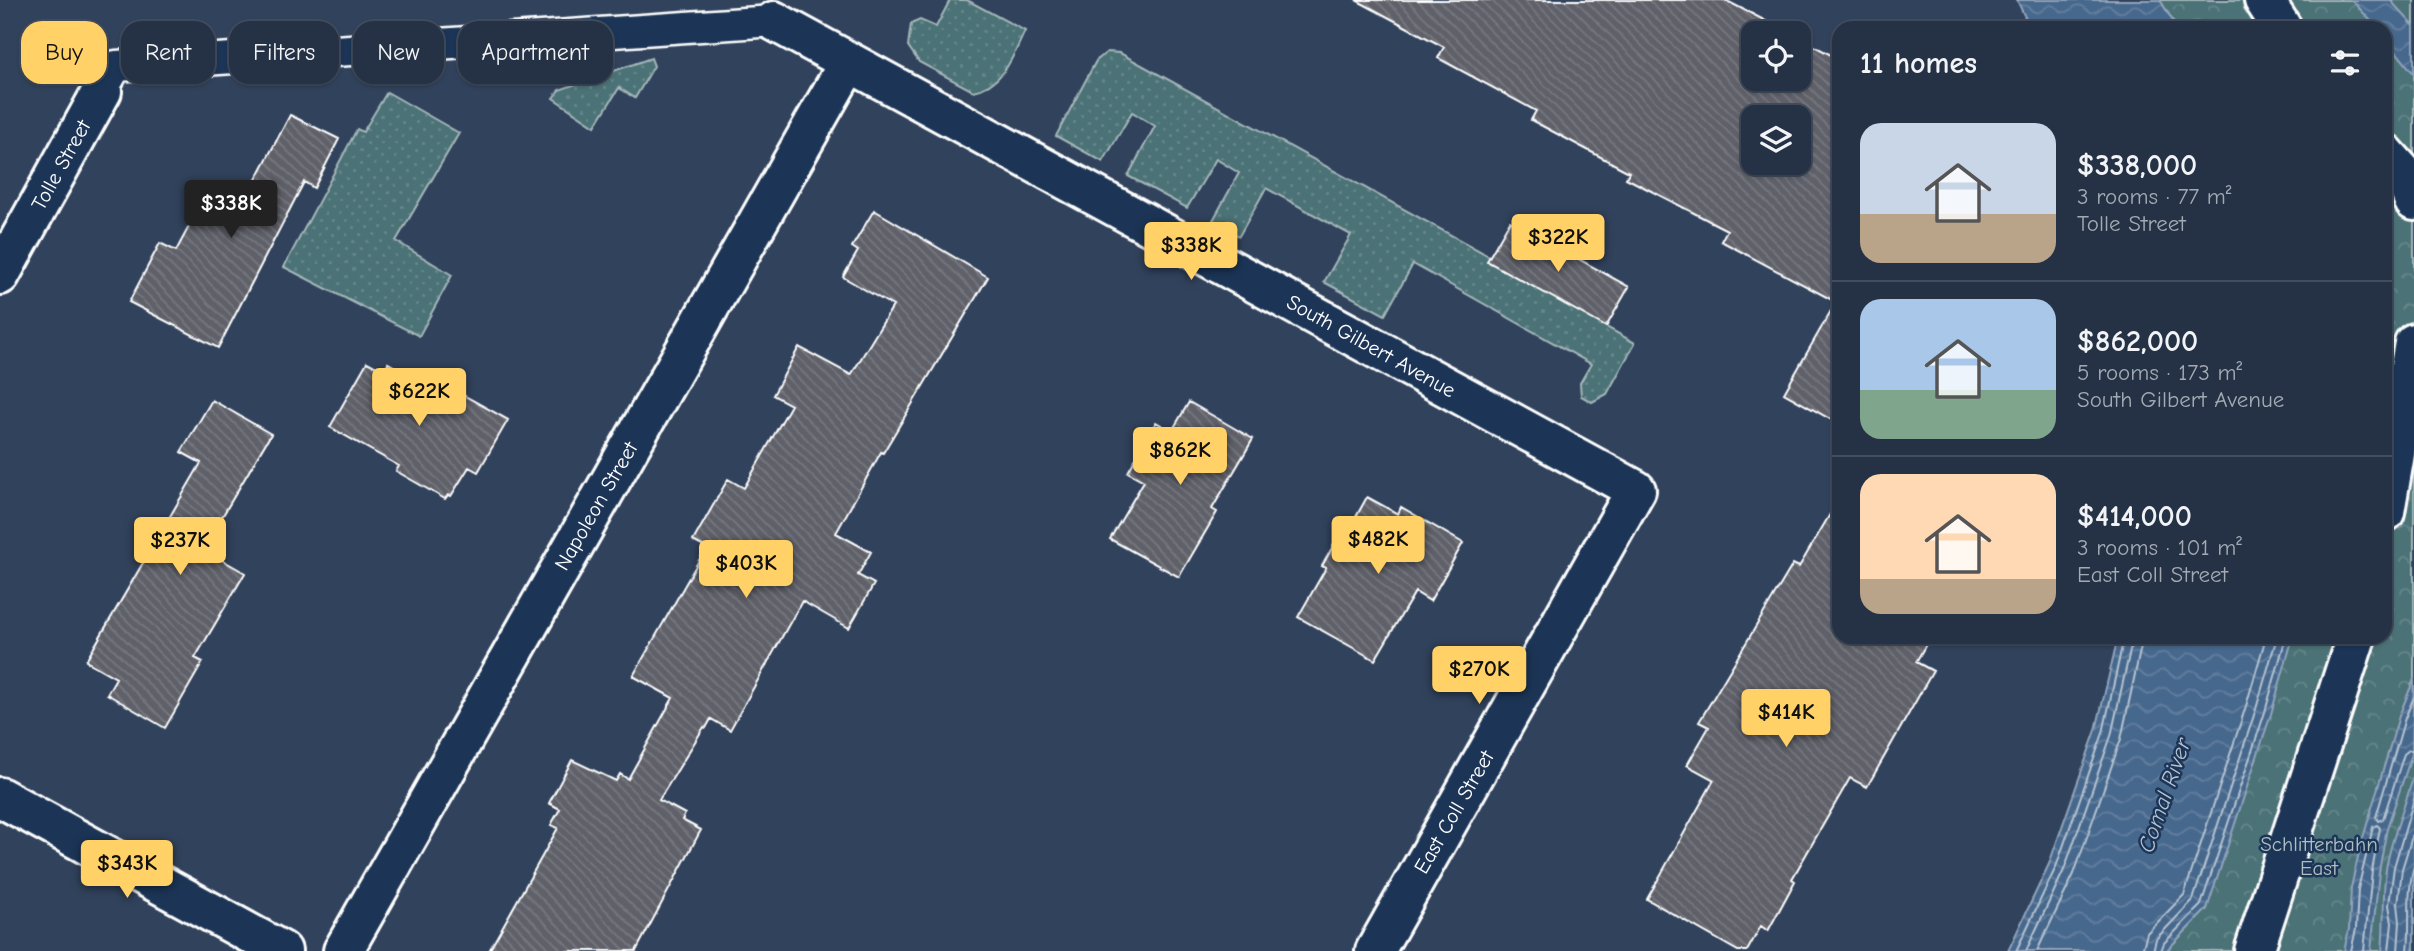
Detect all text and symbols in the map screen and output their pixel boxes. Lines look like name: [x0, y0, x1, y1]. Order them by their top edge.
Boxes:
chip: Buy: [21, 21, 107, 84]
chip: Rent: [121, 21, 215, 84]
chip: Filters: [229, 21, 339, 84]
chip: New: [353, 21, 444, 84]
chip: Apartment: [458, 21, 613, 84]
map controls: [1741, 21, 1811, 175]
button: locate: [1741, 21, 1811, 91]
icon: filters: [2326, 44, 2364, 82]
text: 11 homes: [1860, 46, 1977, 81]
button: layers: [1741, 105, 1811, 175]
street label: Tolle Street: [26, 115, 96, 214]
text: $338,000: [2077, 148, 2197, 183]
icon: home: [1916, 151, 2000, 235]
pin: $338K: [182, 180, 280, 240]
text: 3 rooms · 77 m²: [2077, 183, 2232, 210]
text: $338K: [200, 189, 262, 216]
text: Tolle Street: [2077, 210, 2186, 237]
pin: $322K: [1509, 215, 1607, 274]
pin: $338K: [1142, 222, 1240, 282]
text: $322K: [1527, 223, 1589, 250]
text: $338K: [1160, 231, 1222, 258]
street label: South Gilbert Avenue: [1282, 290, 1460, 402]
text: $862,000: [2077, 324, 2198, 359]
icon: home: [1916, 327, 2000, 411]
text: 5 rooms · 173 m²: [2077, 359, 2242, 386]
pin: $622K: [370, 368, 468, 428]
text: $622K: [388, 377, 450, 404]
text: South Gilbert Avenue: [2077, 386, 2284, 413]
pin: $862K: [1131, 428, 1229, 487]
text: $862K: [1149, 436, 1211, 463]
street label: Napoleon Street: [550, 437, 643, 575]
text: $414,000: [2077, 499, 2192, 534]
icon: home: [1916, 502, 2000, 586]
pin: $482K: [1329, 516, 1427, 576]
pin: $237K: [131, 518, 229, 577]
text: $482K: [1348, 525, 1408, 552]
text: $237K: [150, 526, 210, 553]
text: 3 rooms · 101 m²: [2077, 534, 2242, 561]
pin: $403K: [697, 540, 795, 600]
text: $403K: [715, 549, 777, 576]
text: East Coll Street: [2077, 561, 2228, 588]
pin: $270K: [1430, 646, 1528, 706]
text: $270K: [1448, 655, 1510, 682]
pin: $414K: [1737, 690, 1835, 749]
text: $414K: [1757, 698, 1815, 725]
water label: Comal River: [2132, 734, 2197, 856]
street label: East Coll Street: [1409, 745, 1499, 878]
park label: Schlitterbahn East: [2260, 832, 2378, 880]
pin: $343K: [78, 841, 176, 900]
text: $343K: [97, 849, 157, 876]

